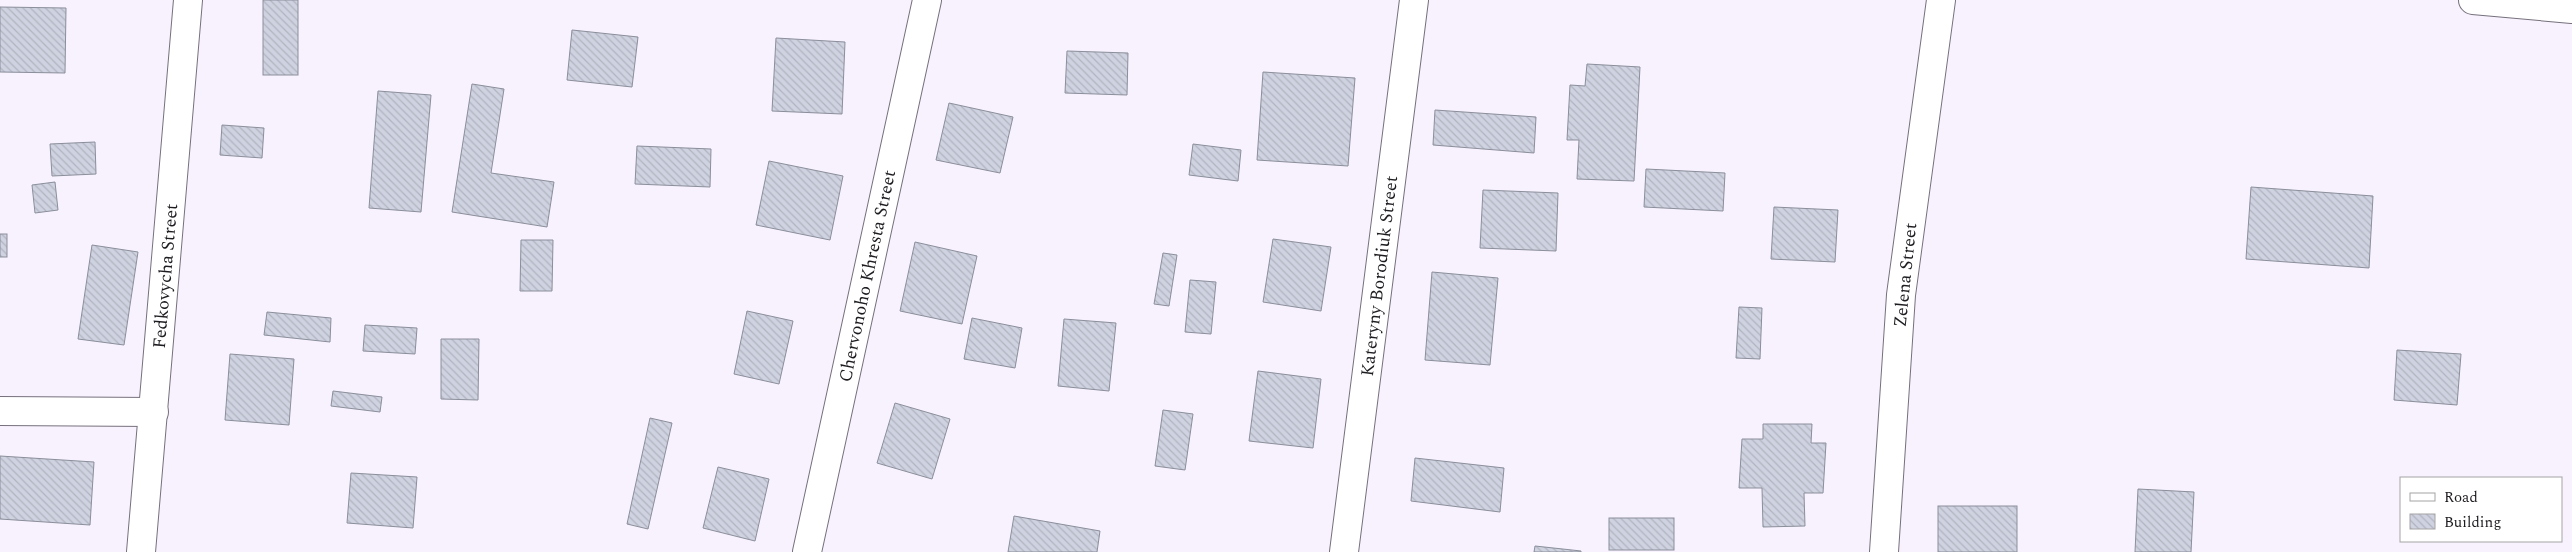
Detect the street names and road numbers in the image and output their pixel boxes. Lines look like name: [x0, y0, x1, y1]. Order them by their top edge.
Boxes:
street label: Chervonoho Khresta Street: [832, 168, 903, 385]
street label: Kateryny Borodiuk Street: [1354, 174, 1405, 378]
street label: Fedkovycha Street: [146, 202, 185, 350]
street label: Zelena Street: [1887, 221, 1924, 329]

